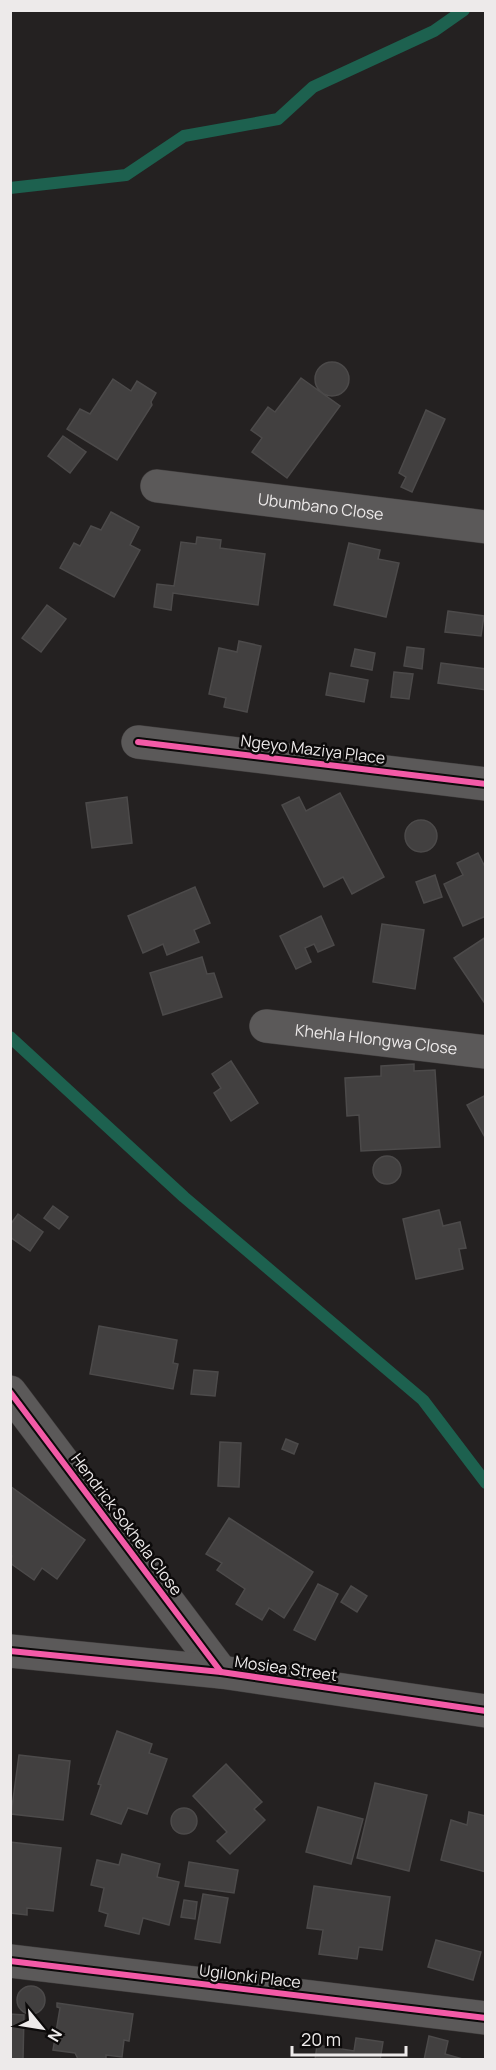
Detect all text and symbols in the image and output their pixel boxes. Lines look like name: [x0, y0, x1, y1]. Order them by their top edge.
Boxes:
street label: Ubumbano Close: [257, 488, 385, 525]
street label: Ngeyo Maziya Place: [239, 729, 387, 769]
street label: Khehla Hlongwa Close: [294, 1019, 459, 1060]
street label: Hendrick Sokhela Close: [66, 1448, 188, 1600]
street label: Mosiea Street: [233, 1650, 339, 1686]
street label: Ugilonki Place: [198, 1959, 302, 1993]
north arrow: [12, 1998, 72, 2058]
scale bar: [292, 2019, 406, 2057]
text: N: [43, 2025, 67, 2046]
text: 20 m: [301, 2027, 341, 2051]

